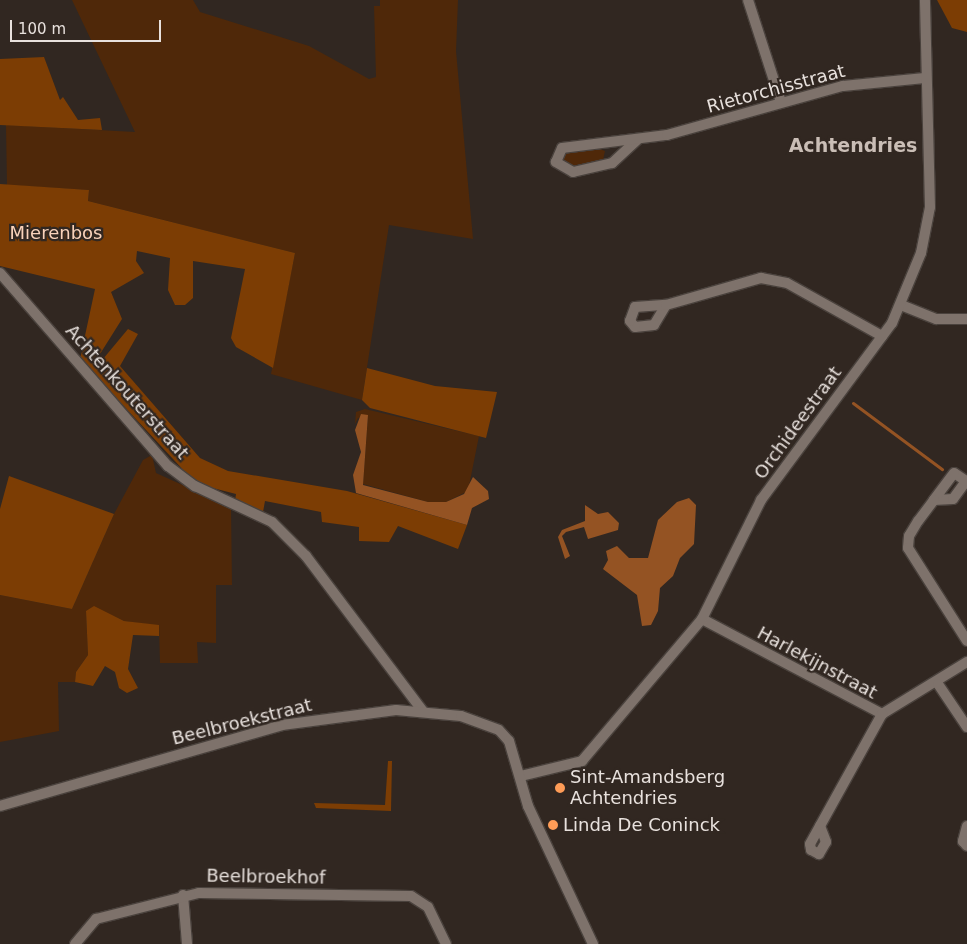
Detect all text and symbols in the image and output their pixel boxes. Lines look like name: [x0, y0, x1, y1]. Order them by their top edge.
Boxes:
scale bar: [12, 10, 164, 42]
text: 100 m: [18, 20, 66, 38]
street label: Rietorchisstraat: [704, 60, 848, 118]
district label: Achtendries: [789, 135, 917, 157]
park label: Mierenbos: [10, 222, 102, 244]
street label: Achtenkouterstraat: [61, 320, 193, 464]
street label: Orchideestraat: [750, 362, 846, 484]
street label: Harlekijnstraat: [753, 622, 881, 704]
street label: Beelbroekstraat: [170, 694, 314, 750]
place label: Sint-Amandsberg Achtendries: [570, 767, 725, 810]
marker: Sint-Amandsberg Achtendries: [554, 782, 566, 794]
place label: Linda De Coninck: [563, 814, 720, 836]
marker: Linda De Coninck: [547, 819, 559, 831]
street label: Beelbroekhof: [206, 865, 326, 889]

